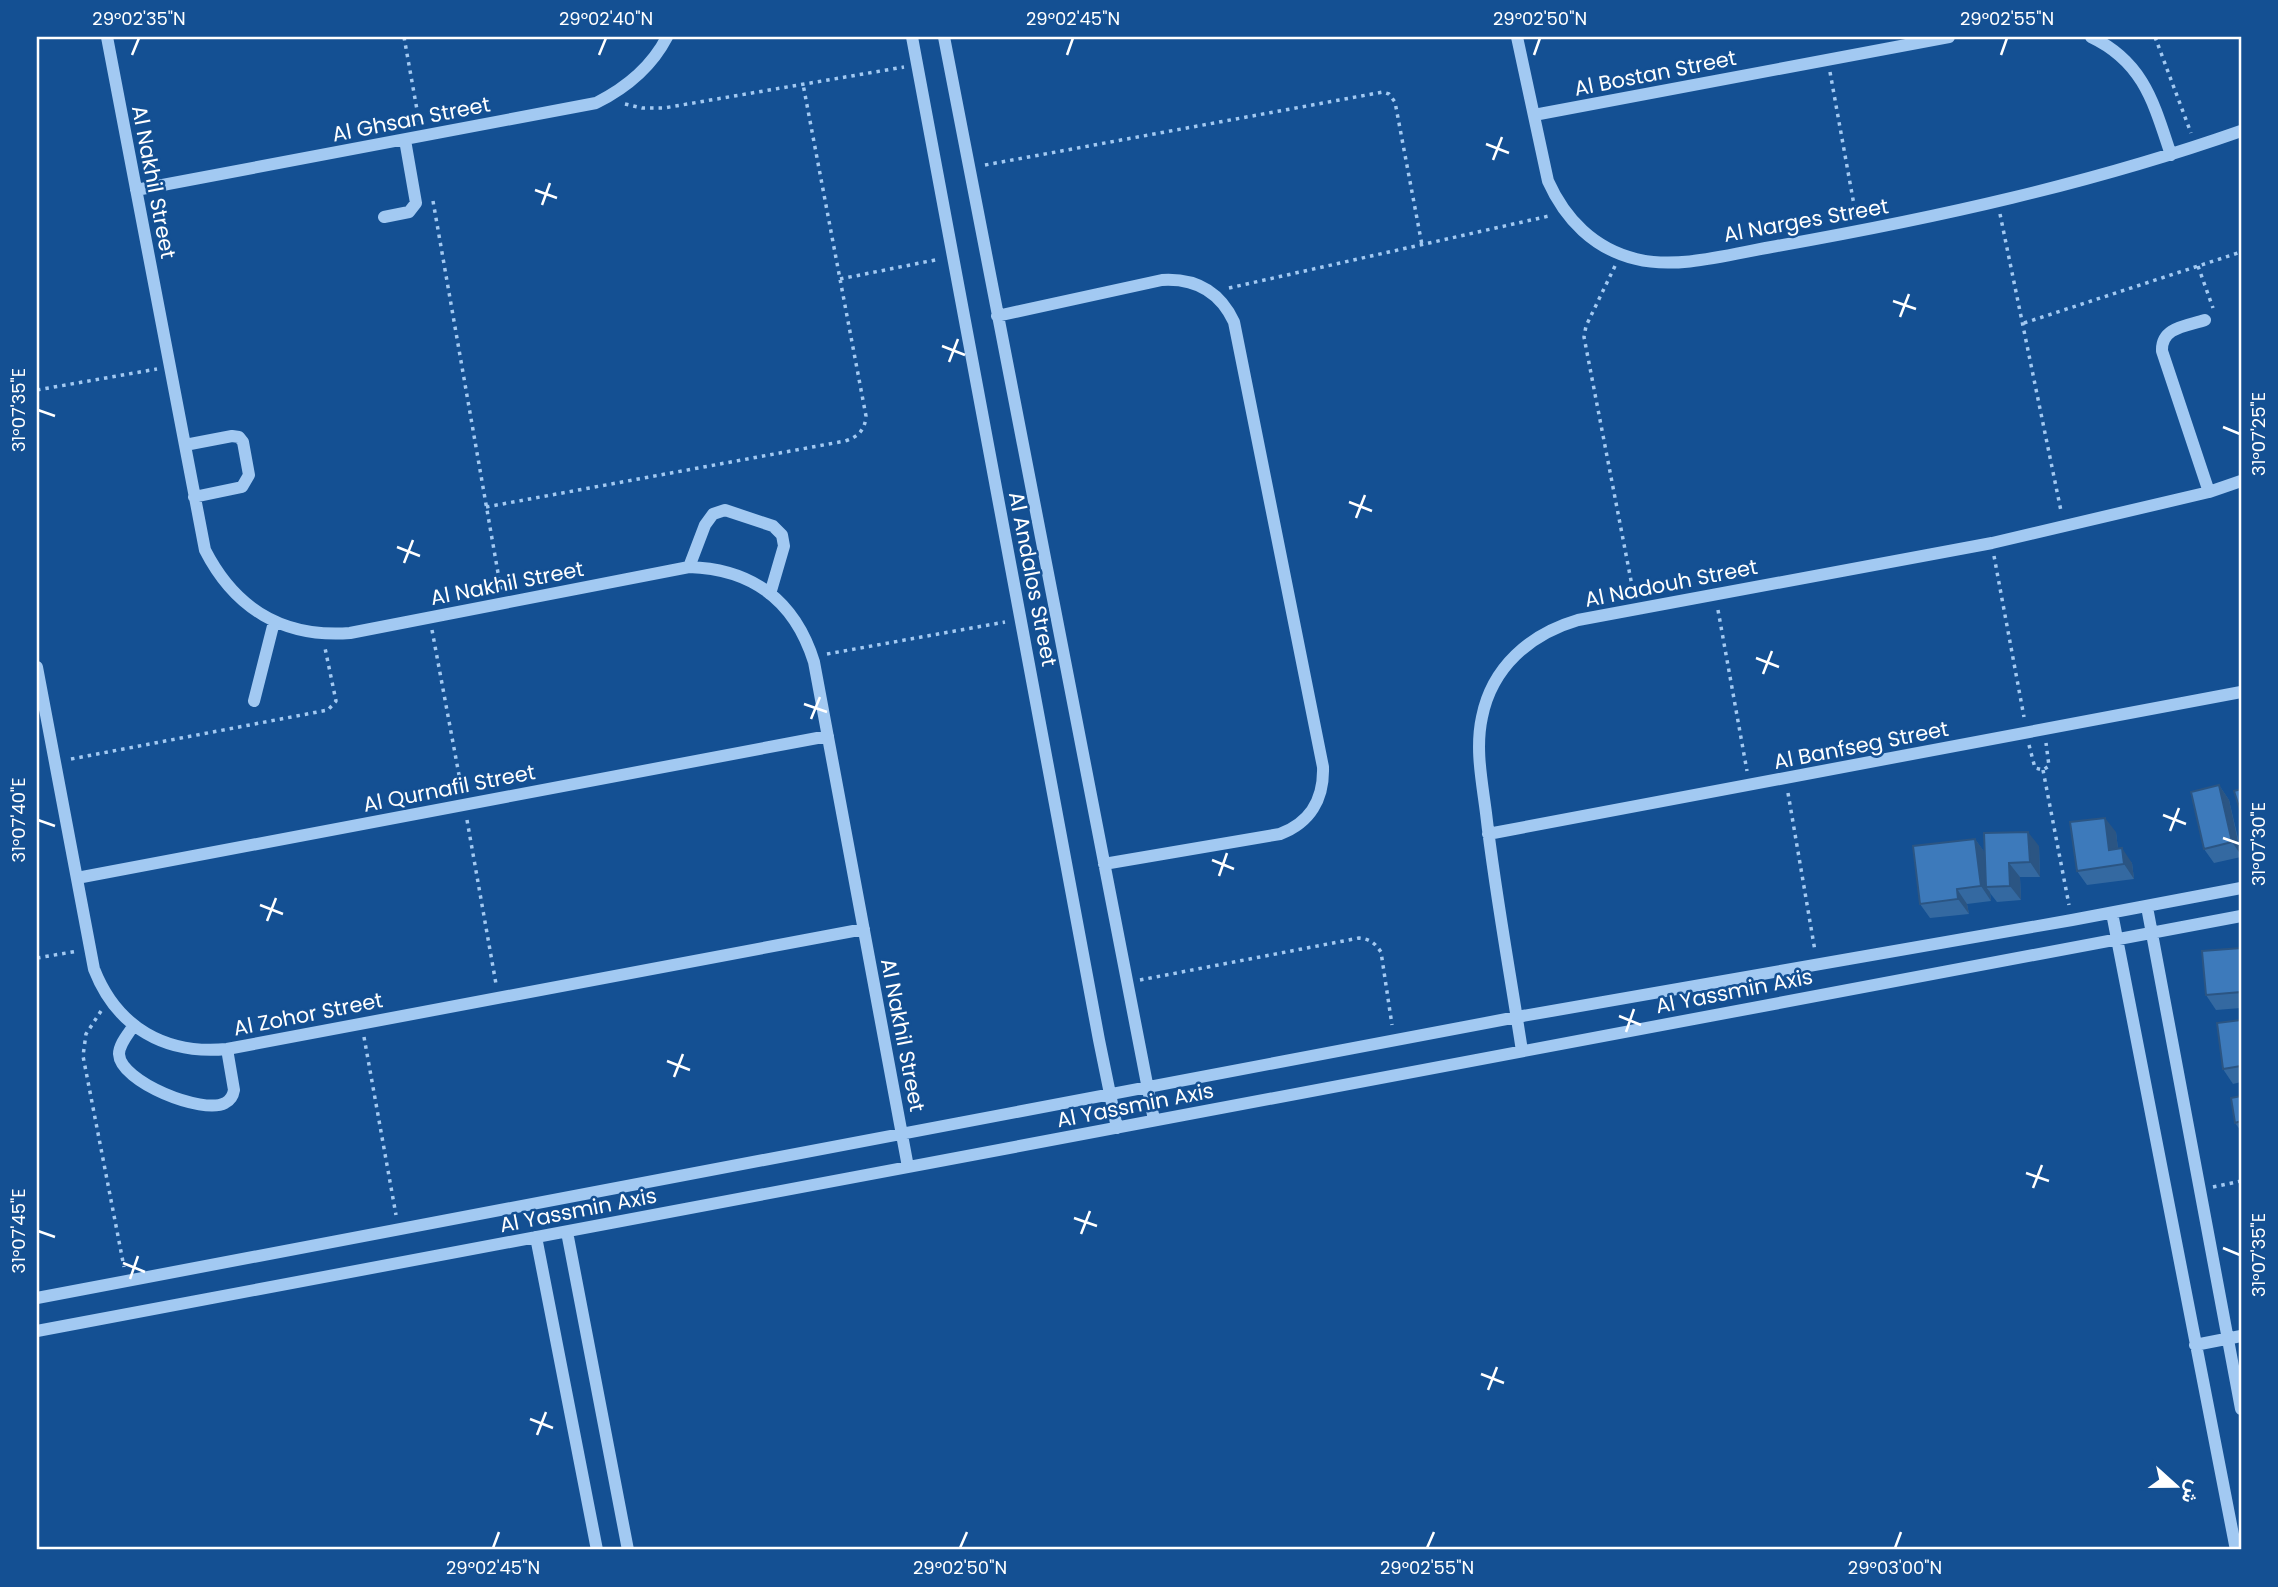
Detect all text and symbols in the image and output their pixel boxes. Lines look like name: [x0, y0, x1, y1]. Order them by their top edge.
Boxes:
text: 29°02'35"N: [92, 6, 186, 31]
text: 29°02'40"N: [559, 6, 653, 31]
text: 29°02'45"N: [1026, 6, 1120, 31]
text: 29°02'50"N: [1493, 6, 1587, 31]
text: 29°02'55"N: [1960, 6, 2054, 31]
street label: Al Bostan Street: [1571, 43, 1739, 103]
street label: Al Ghsan Street: [330, 89, 492, 149]
street label: Al Nakhil Street: [125, 103, 183, 261]
street label: Al Narges Street: [1721, 191, 1891, 249]
text: 31°07'35"E: [6, 368, 31, 452]
text: 31°07'25"E: [2246, 392, 2271, 476]
street label: Al Andalos Street: [1002, 489, 1064, 669]
street label: Al Nadouh Street: [1582, 552, 1760, 614]
street label: Al Nakhil Street: [428, 554, 586, 612]
street label: Al Banfseg Street: [1771, 714, 1951, 776]
street label: Al Qurnafil Street: [360, 757, 538, 819]
text: 31°07'40"E: [6, 778, 31, 862]
text: 31°07'30"E: [2246, 802, 2271, 886]
street label: Al Nakhil Street: [874, 956, 932, 1114]
street label: Al Yassmin Axis: [1653, 962, 1815, 1020]
street label: Al Zohor Street: [231, 985, 385, 1043]
street label: Al Yassmin Axis: [1054, 1076, 1216, 1134]
street label: Al Yassmin Axis: [497, 1181, 659, 1239]
text: 31°07'45"E: [6, 1189, 31, 1273]
text: 31°07'35"E: [2246, 1213, 2271, 1297]
north arrow: [2142, 1450, 2212, 1520]
text: ش: [2175, 1476, 2208, 1508]
text: 29°02'45"N: [446, 1555, 540, 1580]
text: 29°02'50"N: [913, 1555, 1007, 1580]
text: 29°02'55"N: [1380, 1555, 1474, 1580]
text: 29°03'00"N: [1848, 1555, 1942, 1580]

